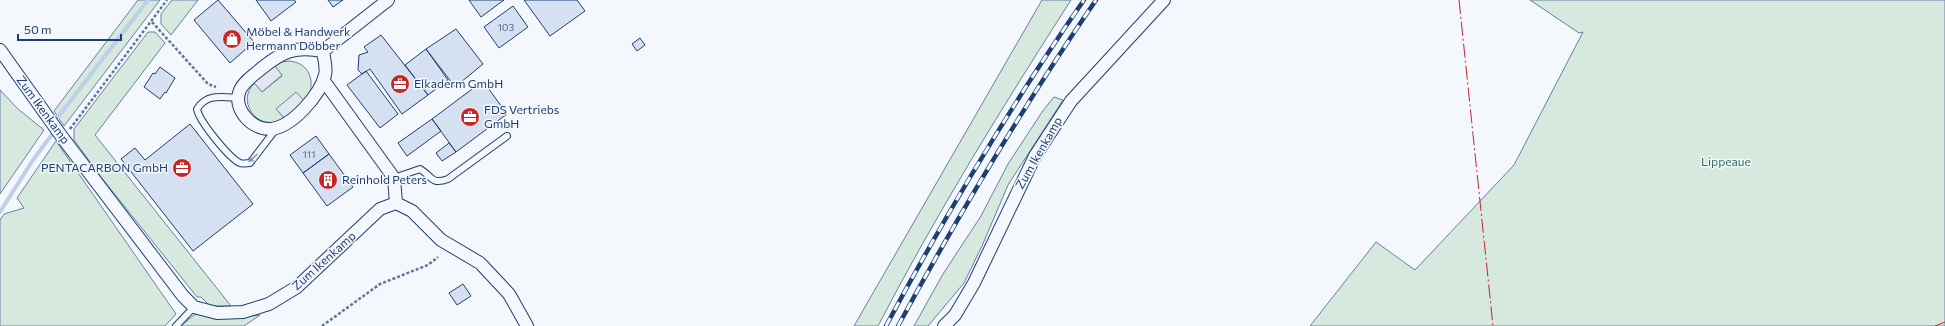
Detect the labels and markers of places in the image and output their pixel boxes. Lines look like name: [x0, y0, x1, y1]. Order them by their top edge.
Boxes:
place label: Möbel & Handwerk Hermann Döbber: [246, 24, 351, 52]
shop icon: Möbel & Handwerk Hermann Döbber: [221, 28, 243, 50]
office icon: Elkaderm GmbH: [389, 73, 411, 95]
place label: Elkaderm GmbH: [414, 76, 503, 90]
place label: FDS Vertriebs GmbH: [484, 102, 559, 130]
office icon: FDS Vertriebs GmbH: [459, 106, 481, 128]
office icon: PENTACARBON GmbH: [171, 157, 193, 179]
place label: PENTACARBON GmbH: [41, 160, 168, 174]
building icon: Reinhold Peters: [317, 169, 339, 191]
place label: Reinhold Peters: [342, 172, 427, 186]

